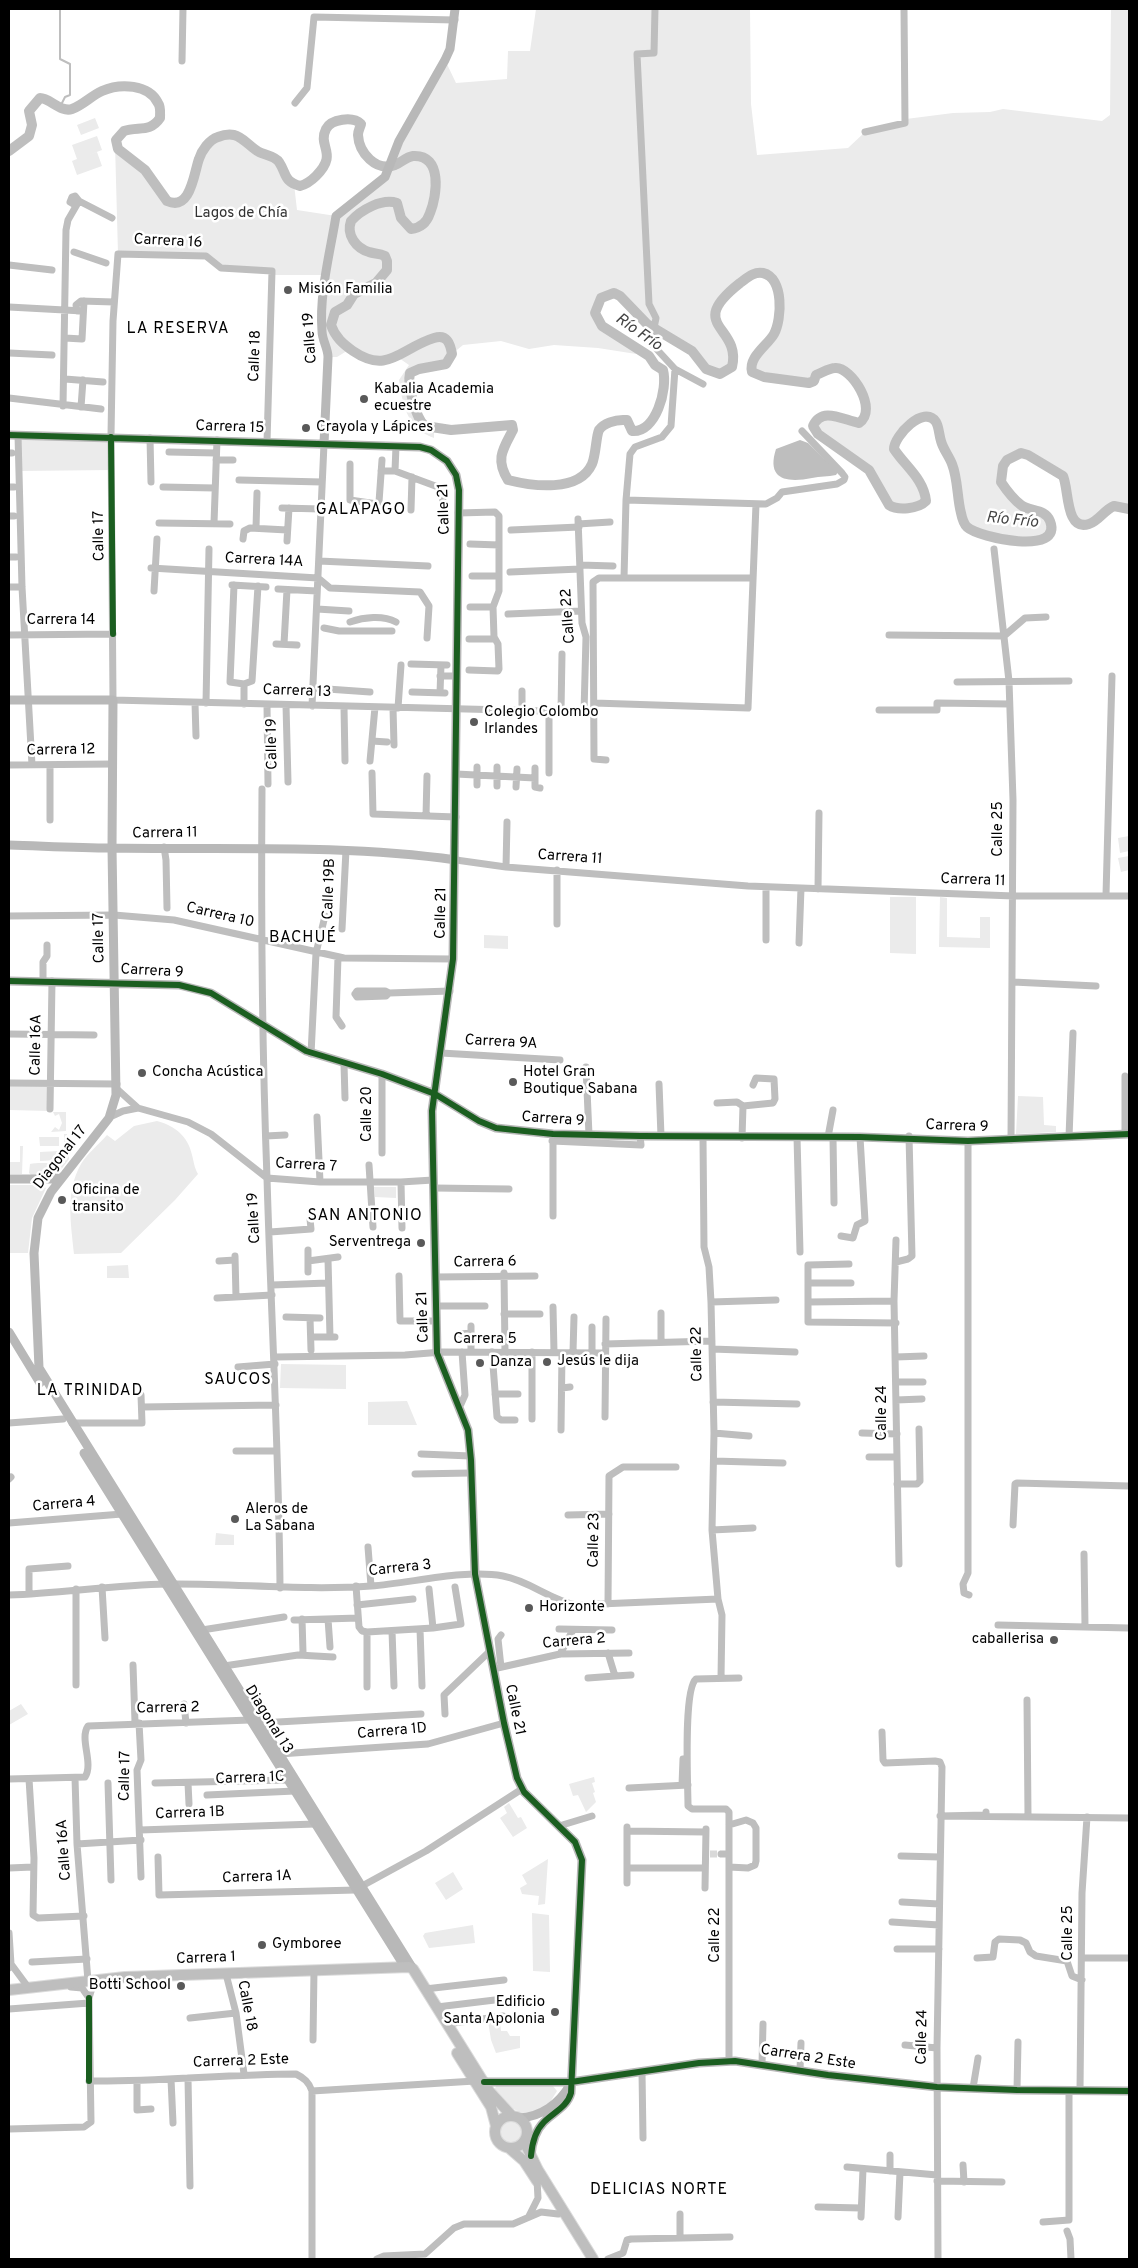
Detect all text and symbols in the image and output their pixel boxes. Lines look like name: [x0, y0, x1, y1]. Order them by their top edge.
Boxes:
park label: Lagos de Chía: [194, 205, 288, 223]
street label: Carrera 16: [133, 231, 203, 253]
place label: Misión Familia: [298, 281, 393, 299]
marker: Misión Familia: [282, 284, 294, 296]
water label: Río Frío: [611, 310, 665, 356]
street label: Calle 19: [300, 312, 322, 364]
district label: LA RESERVA: [125, 320, 231, 340]
street label: Calle 18: [246, 330, 266, 382]
place label: Kabalia Academia ecuestre: [374, 381, 494, 416]
marker: Kabalia Academia ecuestre: [358, 393, 370, 405]
street label: Carrera 15: [195, 418, 265, 438]
place label: Crayola y Lápices: [316, 419, 433, 437]
marker: Crayola y Lápices: [300, 422, 312, 434]
street label: Calle 21: [435, 483, 455, 535]
district label: GALAPAGO: [315, 501, 407, 521]
water label: Río Frío: [985, 509, 1039, 533]
street label: Calle 17: [91, 511, 109, 561]
street label: Carrera 14A: [224, 550, 304, 572]
street label: Calle 22: [558, 588, 580, 644]
street label: Carrera 14: [27, 612, 95, 630]
street label: Carrera 13: [262, 682, 332, 702]
place label: Colegio Colombo Irlandes: [484, 704, 599, 739]
marker: Colegio Colombo Irlandes: [468, 716, 480, 728]
street label: Calle 19: [264, 718, 282, 770]
street label: Carrera 12: [26, 741, 96, 761]
street label: Calle 25: [990, 801, 1008, 857]
street label: Carrera 11: [132, 824, 198, 844]
street label: Carrera 11: [537, 847, 603, 869]
street label: Calle 19B: [320, 858, 340, 920]
street label: Carrera 11: [940, 871, 1006, 891]
street label: Calle 21: [433, 887, 451, 939]
street label: Carrera 10: [184, 899, 256, 933]
street label: Calle 17: [91, 913, 109, 963]
district label: BACHUÉ: [268, 929, 338, 949]
street label: Carrera 9: [120, 961, 184, 983]
street label: Calle 16A: [27, 1014, 47, 1076]
street label: Carrera 9A: [464, 1032, 538, 1054]
place label: Concha Acústica: [152, 1064, 263, 1082]
place label: Hotel Gran Boutique Sabana: [523, 1064, 637, 1099]
marker: Concha Acústica: [136, 1067, 148, 1079]
marker: Hotel Gran Boutique Sabana: [507, 1076, 519, 1088]
street label: Calle 20: [359, 1086, 377, 1142]
street label: Carrera 9: [521, 1109, 585, 1131]
street label: Carrera 9: [925, 1117, 989, 1137]
street label: Diagonal 17: [30, 1122, 92, 1194]
street label: Carrera 7: [275, 1155, 337, 1177]
place label: Oficina de transito: [72, 1182, 139, 1217]
street label: Calle 19: [245, 1192, 265, 1244]
marker: Oficina de transito: [56, 1194, 68, 1206]
district label: SAN ANTONIO: [306, 1207, 424, 1227]
place label: Serventrega: [329, 1234, 411, 1252]
marker: Serventrega: [415, 1237, 427, 1249]
street label: Carrera 6: [453, 1253, 517, 1273]
street label: Calle 21: [414, 1291, 434, 1343]
street label: Calle 22: [689, 1326, 707, 1382]
street label: Carrera 5: [453, 1331, 517, 1349]
place label: Jesús le dija: [557, 1353, 639, 1371]
place label: Danza: [490, 1354, 532, 1372]
marker: Jesús le dija: [541, 1356, 553, 1368]
marker: Danza: [474, 1357, 486, 1369]
district label: SAUCOS: [203, 1371, 273, 1391]
district label: LA TRINIDAD: [35, 1382, 145, 1402]
street label: Calle 24: [874, 1385, 892, 1441]
street label: Carrera 4: [32, 1493, 96, 1517]
place label: Aleros de La Sabana: [245, 1501, 315, 1536]
street label: Calle 23: [586, 1512, 604, 1568]
marker: Aleros de La Sabana: [229, 1513, 241, 1525]
street label: Carrera 3: [368, 1557, 432, 1581]
place label: Horizonte: [539, 1599, 605, 1617]
marker: Horizonte: [523, 1602, 535, 1614]
street label: Carrera 2: [542, 1630, 606, 1654]
place label: caballerisa: [972, 1631, 1044, 1649]
marker: caballerisa: [1048, 1634, 1060, 1646]
street label: Diagonal 13: [240, 1682, 296, 1758]
street label: Calle 21: [500, 1683, 528, 1737]
street label: Carrera 2: [136, 1699, 200, 1719]
street label: Carrera 1D: [356, 1720, 428, 1744]
street label: Calle 17: [117, 1751, 135, 1801]
street label: Carrera 1C: [215, 1769, 285, 1789]
street label: Carrera 1B: [155, 1804, 225, 1824]
street label: Calle 16A: [54, 1819, 76, 1881]
street label: Carrera 1A: [222, 1868, 292, 1888]
street label: Calle 25: [1060, 1905, 1078, 1961]
street label: Calle 22: [707, 1907, 725, 1963]
place label: Gymboree: [272, 1936, 342, 1954]
marker: Gymboree: [256, 1939, 268, 1951]
street label: Carrera 1: [176, 1949, 236, 1969]
place label: Botti School: [89, 1977, 171, 1995]
street label: Calle 18: [232, 1979, 260, 2033]
marker: Botti School: [175, 1980, 187, 1992]
place label: Edificio Santa Apolonia: [443, 1994, 545, 2029]
marker: Edificio Santa Apolonia: [549, 2006, 561, 2018]
street label: Calle 24: [914, 2009, 932, 2065]
street label: Carrera 2 Este: [759, 2042, 857, 2074]
street label: Carrera 2 Este: [193, 2051, 289, 2073]
district label: DELICIAS NORTE: [588, 2181, 730, 2201]

